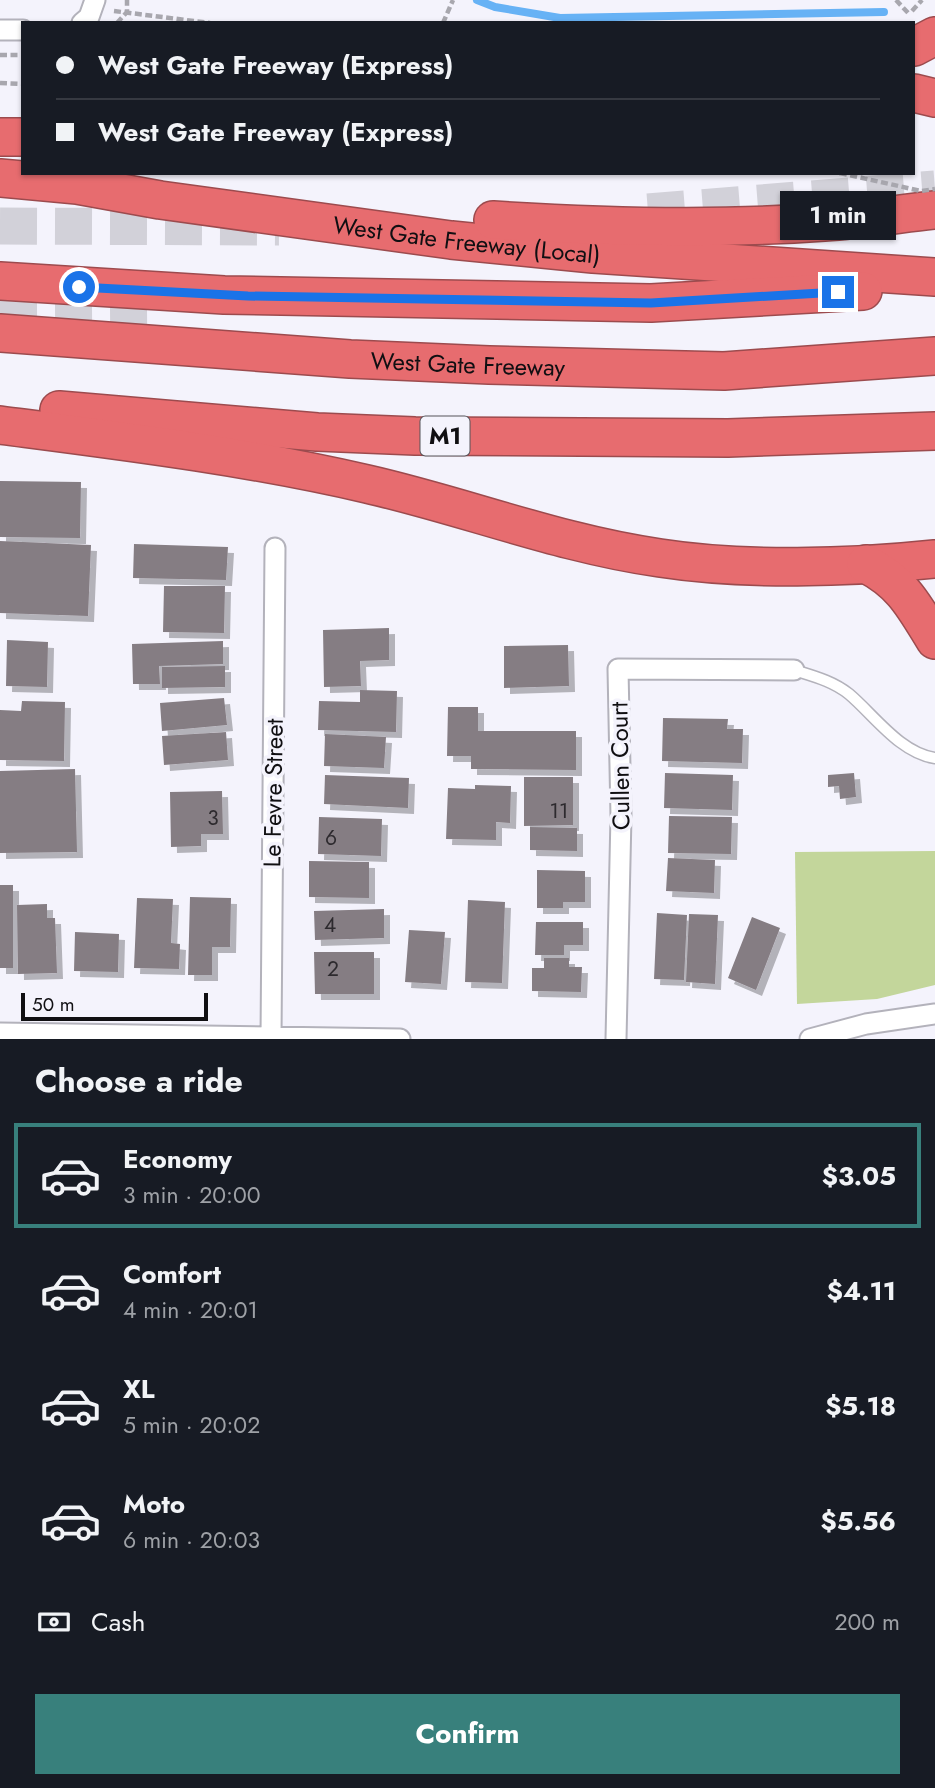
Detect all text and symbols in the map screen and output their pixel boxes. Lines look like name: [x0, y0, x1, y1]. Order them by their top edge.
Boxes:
text: West Gate Freeway (Express): [98, 46, 453, 84]
text: West Gate Freeway (Express): [98, 113, 453, 151]
callout: 1 min: [780, 190, 896, 240]
text: 1 min: [809, 198, 867, 232]
street label: West Gate Freeway (Local): [331, 206, 602, 272]
route start: [63, 271, 95, 303]
route end: [822, 276, 854, 308]
street label: West Gate Freeway: [370, 342, 566, 384]
road number: M1: [420, 416, 470, 456]
street label: Cullen Court: [601, 701, 639, 830]
street label: Le Fevre Street: [254, 718, 292, 868]
house number: 11: [550, 796, 568, 826]
house number: 3: [207, 803, 219, 833]
house number: 6: [325, 823, 337, 853]
house number: 4: [324, 910, 336, 940]
house number: 2: [327, 954, 339, 984]
scale bar: [21, 990, 208, 1022]
text: 50 m: [32, 991, 75, 1018]
text: Choose a ride: [35, 1058, 243, 1104]
text: Economy: [123, 1140, 232, 1178]
icon: car: [39, 1144, 102, 1207]
text: $3.05: [822, 1157, 896, 1195]
text: 3 min · 20:00: [123, 1178, 261, 1212]
text: Comfort: [123, 1255, 221, 1293]
icon: car: [39, 1259, 102, 1322]
text: $4.11: [827, 1272, 896, 1310]
text: 4 min · 20:01: [123, 1293, 258, 1327]
text: XL: [123, 1370, 155, 1408]
icon: car: [39, 1374, 102, 1437]
text: $5.18: [825, 1387, 896, 1425]
text: 5 min · 20:02: [123, 1408, 260, 1442]
text: Moto: [123, 1485, 185, 1523]
icon: car: [39, 1489, 102, 1552]
text: $5.56: [821, 1502, 896, 1540]
text: 6 min · 20:03: [123, 1523, 260, 1557]
icon: cash: [35, 1603, 73, 1641]
text: Cash: [91, 1603, 145, 1641]
text: 200 m: [834, 1605, 900, 1639]
button: Confirm: [35, 1694, 900, 1774]

